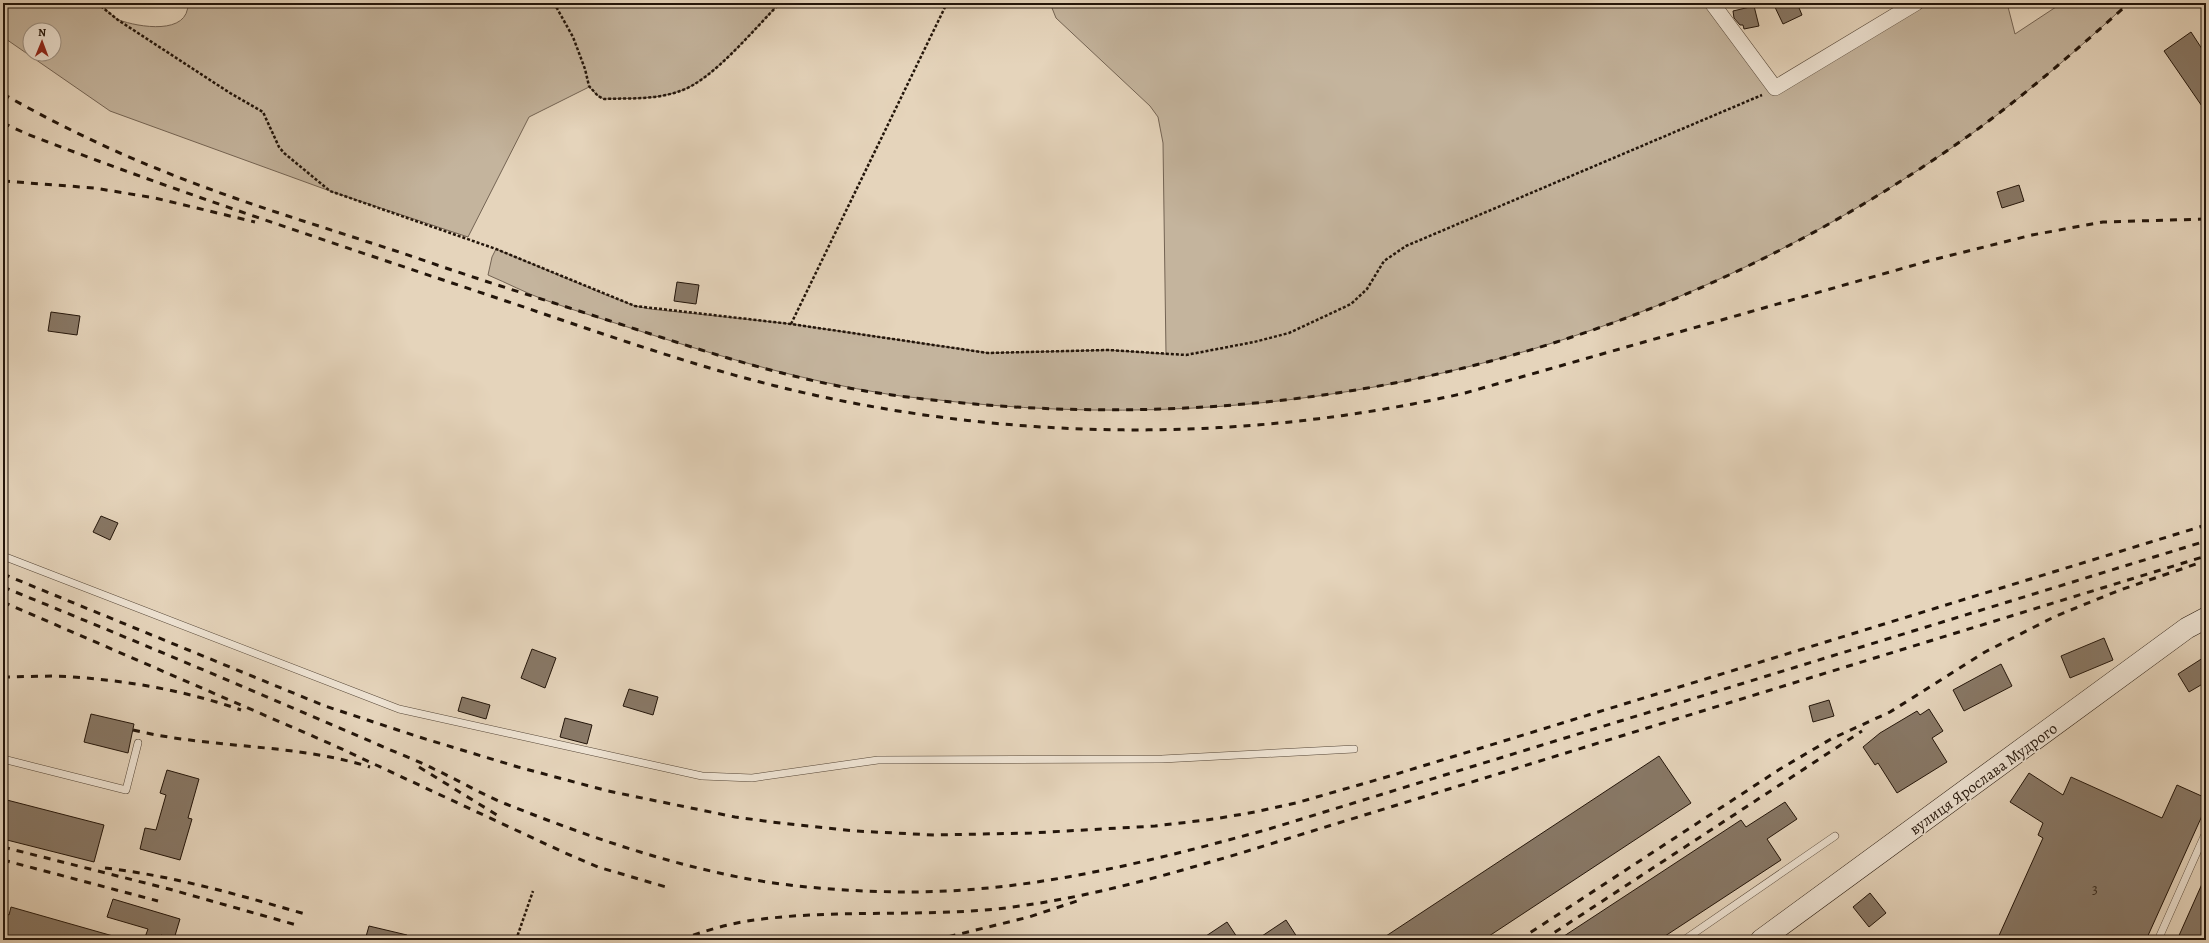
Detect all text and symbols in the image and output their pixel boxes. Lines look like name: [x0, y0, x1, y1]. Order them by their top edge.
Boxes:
north arrow: [22, 22, 62, 62]
text: N: [38, 25, 46, 40]
street label: вулиця Ярослава Мудрого: [1905, 718, 2062, 840]
house number: 3: [2092, 880, 2098, 899]

